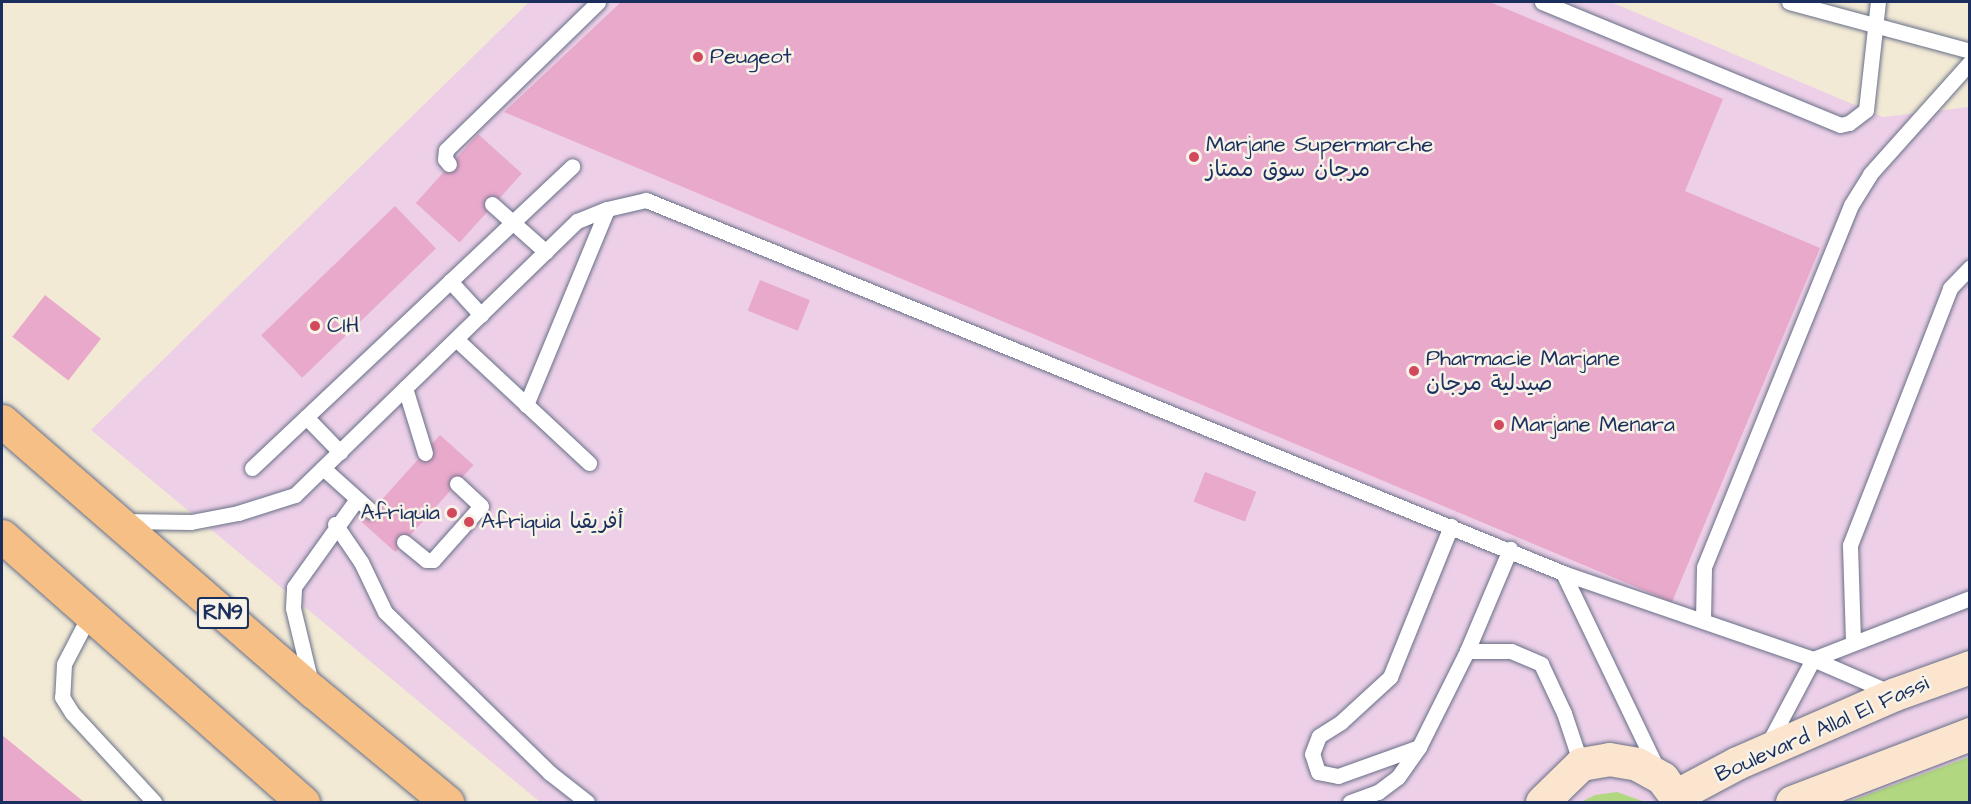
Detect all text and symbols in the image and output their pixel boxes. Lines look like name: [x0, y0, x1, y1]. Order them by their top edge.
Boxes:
place label: Peugeot: [710, 44, 792, 70]
marker: Peugeot: [691, 50, 705, 64]
place label: Marjane Supermarche مرجان سوق ممتاز: [1206, 131, 1433, 182]
marker: Marjane Supermarche مرجان سوق ممتاز: [1187, 150, 1201, 164]
place label: CIH: [327, 313, 359, 339]
marker: CIH: [308, 319, 322, 333]
place label: Pharmacie Marjane صيدلية مرجان: [1426, 345, 1620, 396]
marker: Pharmacie Marjane صيدلية مرجان: [1407, 364, 1421, 378]
place label: Marjane Menara: [1511, 412, 1675, 438]
marker: Marjane Menara: [1492, 418, 1506, 432]
place label: Afriquia: [360, 500, 440, 526]
marker: Afriquia: [445, 506, 459, 520]
place label: Afriquia أفريقيا: [481, 509, 623, 535]
marker: Afriquia أفريقيا: [462, 515, 476, 529]
road number: RN9: [196, 595, 250, 631]
street label: Boulevard Allal El Fassi: [1711, 670, 1933, 788]

